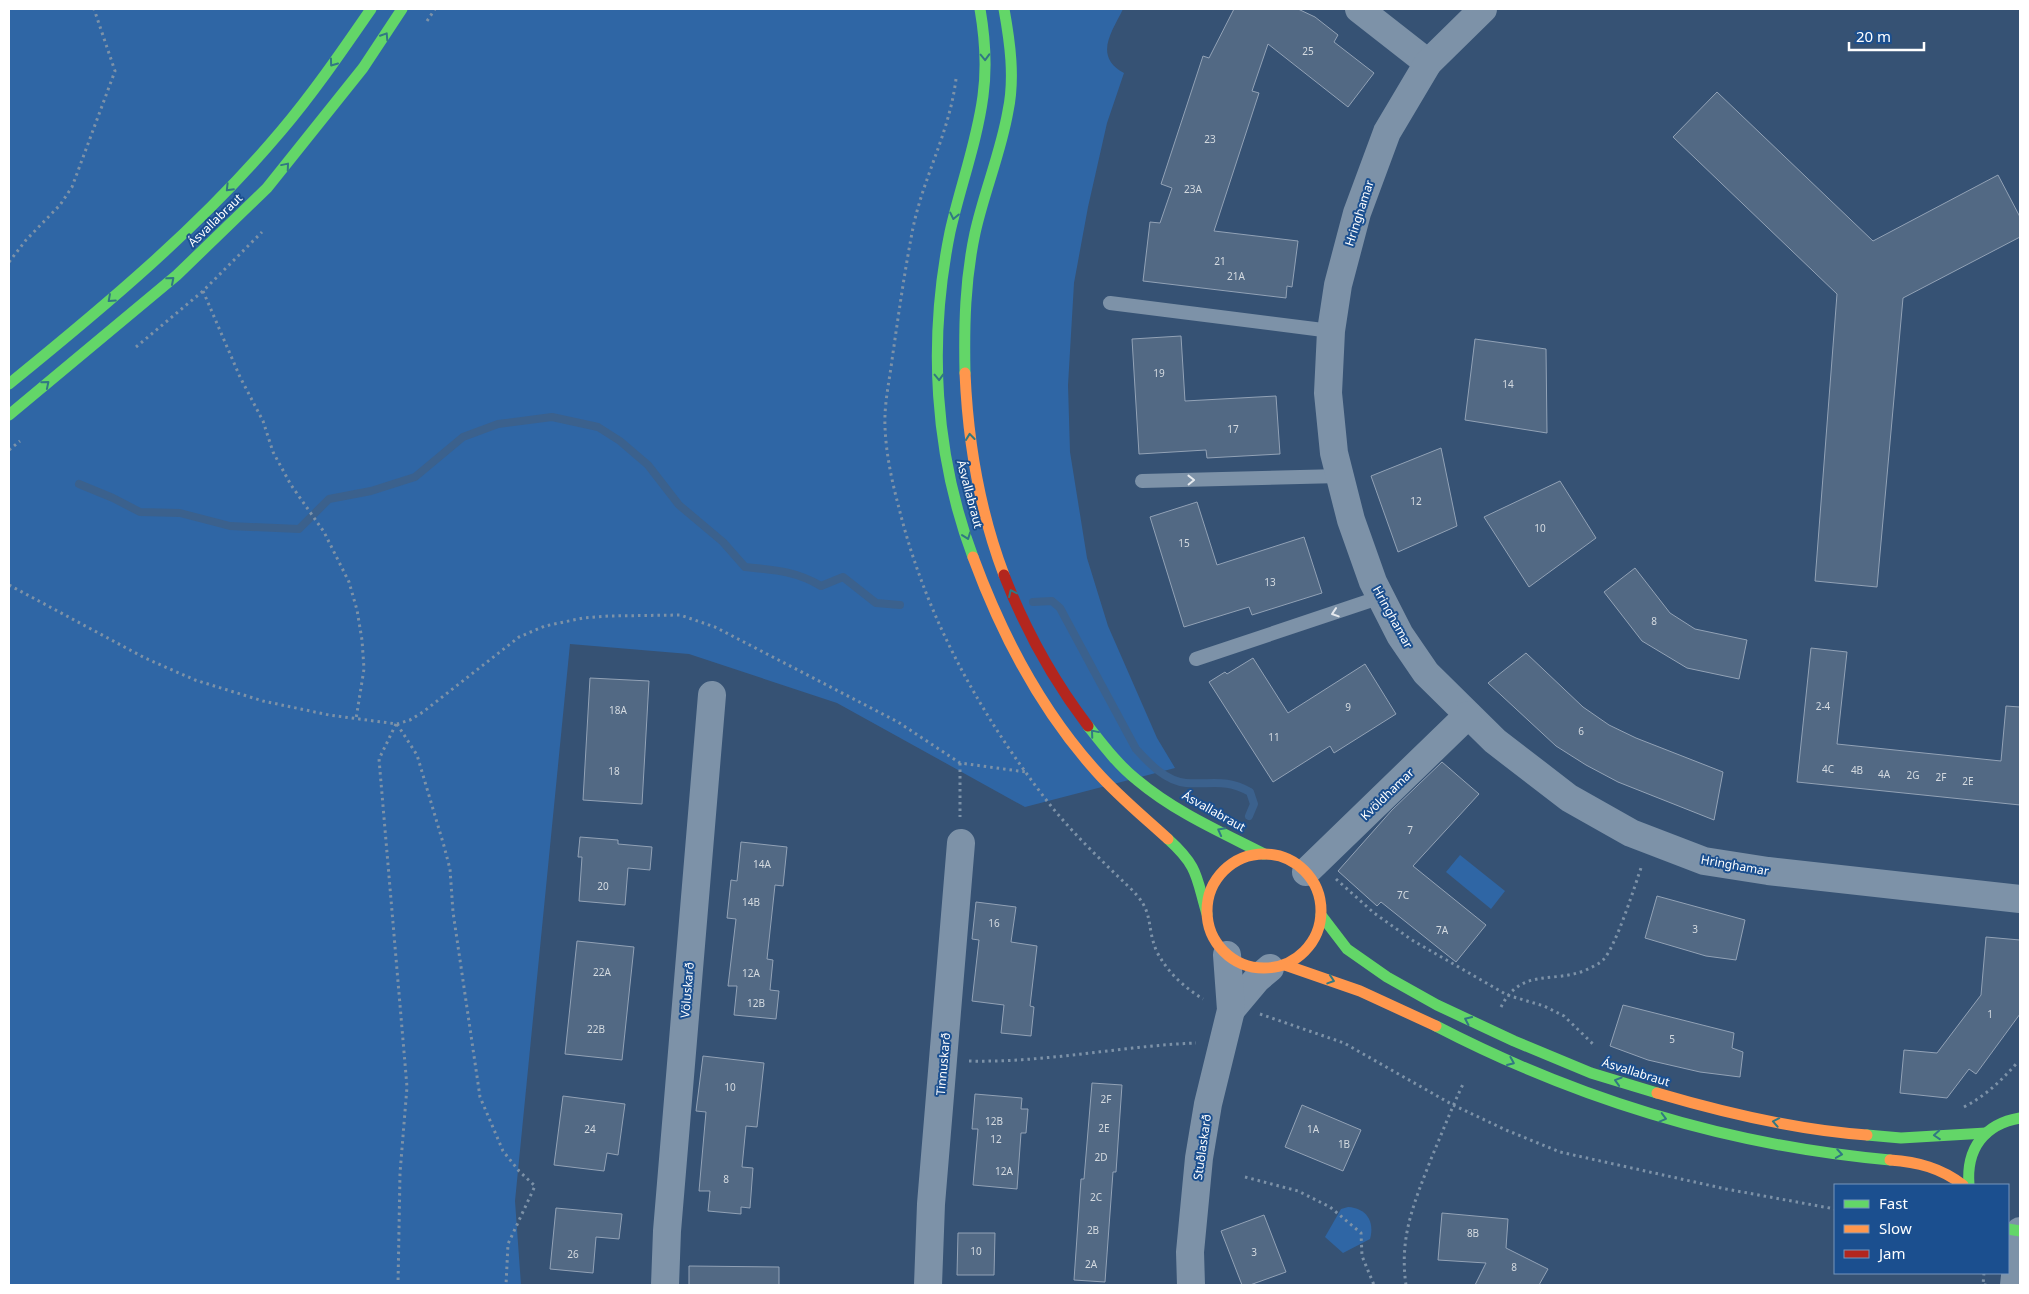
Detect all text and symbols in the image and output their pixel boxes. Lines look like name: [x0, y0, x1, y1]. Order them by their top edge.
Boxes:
scale bar: [1849, 20, 1924, 52]
text: 20 m: [1856, 26, 1891, 46]
one-way arrow: [378, 33, 388, 42]
house number: 25: [1302, 44, 1314, 58]
one-way arrow: [980, 54, 990, 61]
one-way arrow: [330, 57, 339, 67]
house number: 23: [1204, 132, 1216, 146]
one-way arrow: [281, 162, 290, 171]
street label: Hringhamar: [1340, 178, 1378, 248]
one-way arrow: [226, 182, 235, 191]
house number: 23A: [1184, 182, 1203, 196]
street label: Ásvallabraut: [184, 189, 246, 250]
one-way arrow: [949, 211, 959, 220]
house number: 21: [1214, 254, 1226, 268]
house number: 21A: [1227, 269, 1246, 283]
one-way arrow: [165, 277, 174, 286]
one-way arrow: [107, 294, 116, 303]
house number: 19: [1153, 366, 1165, 380]
one-way arrow: [933, 373, 944, 381]
house number: 14: [1502, 377, 1514, 391]
one-way arrow: [41, 381, 50, 390]
house number: 17: [1227, 422, 1239, 436]
one-way arrow: [965, 433, 976, 441]
street label: Ásvallabraut: [953, 458, 987, 531]
one-way arrow: [1187, 474, 1195, 485]
house number: 12: [1410, 494, 1422, 508]
house number: 10: [1534, 521, 1546, 535]
one-way arrow: [961, 532, 971, 540]
house number: 15: [1178, 536, 1190, 550]
house number: 13: [1264, 575, 1276, 589]
street label: Hringhamar: [1369, 583, 1417, 651]
one-way arrow: [1008, 589, 1019, 598]
one-way arrow: [1331, 607, 1340, 617]
house number: 8: [1651, 614, 1657, 628]
house number: 2-4: [1816, 699, 1831, 713]
house number: 9: [1345, 700, 1351, 714]
house number: 18A: [609, 703, 628, 717]
house number: 6: [1578, 724, 1584, 738]
one-way arrow: [1090, 730, 1099, 739]
house number: 11: [1268, 730, 1280, 744]
house number: 4C: [1822, 762, 1835, 776]
house number: 4B: [1851, 763, 1863, 777]
house number: 18: [608, 764, 620, 778]
street label: Kvöldhamar: [1357, 764, 1418, 824]
house number: 4A: [1878, 767, 1891, 781]
house number: 2G: [1907, 768, 1920, 782]
house number: 2F: [1936, 770, 1946, 784]
house number: 2E: [1962, 774, 1974, 788]
street label: Ásvallabraut: [1179, 787, 1249, 836]
house number: 7: [1407, 823, 1413, 837]
one-way arrow: [1218, 827, 1227, 837]
street label: Hringhamar: [1700, 851, 1770, 879]
house number: 14A: [753, 857, 772, 871]
house number: 20: [597, 879, 609, 893]
house number: 7C: [1397, 888, 1410, 902]
house number: 14B: [742, 895, 760, 909]
house number: 16: [988, 916, 1000, 930]
house number: 3: [1692, 922, 1698, 936]
house number: 7A: [1436, 923, 1449, 937]
street label: Völuskarð: [676, 961, 698, 1019]
house number: 22A: [593, 965, 612, 979]
house number: 12A: [742, 966, 761, 980]
one-way arrow: [1327, 974, 1335, 984]
house number: 12B: [747, 996, 765, 1010]
house number: 1: [1987, 1007, 1993, 1021]
one-way arrow: [1464, 1016, 1473, 1026]
house number: 22B: [587, 1022, 605, 1036]
street label: Tinnuskarð: [932, 1032, 954, 1096]
house number: 5: [1669, 1032, 1675, 1046]
street label: Ásvallabraut: [1600, 1054, 1672, 1091]
one-way arrow: [1506, 1057, 1514, 1067]
one-way arrow: [1615, 1077, 1623, 1087]
house number: 10: [724, 1080, 736, 1094]
house number: 2F: [1101, 1092, 1111, 1106]
one-way arrow: [1659, 1112, 1668, 1123]
street label: Stuðlaskarð: [1189, 1113, 1215, 1181]
house number: 12B: [985, 1114, 1003, 1128]
one-way arrow: [1771, 1117, 1780, 1128]
house number: 2E: [1098, 1121, 1110, 1135]
house number: 24: [584, 1122, 596, 1136]
house number: 1A: [1307, 1122, 1320, 1136]
one-way arrow: [1933, 1130, 1941, 1141]
house number: 12: [990, 1132, 1002, 1146]
house number: 1B: [1338, 1137, 1350, 1151]
one-way arrow: [1835, 1148, 1844, 1158]
house number: 2D: [1094, 1150, 1108, 1164]
house number: 12A: [995, 1164, 1014, 1178]
house number: 8: [723, 1172, 729, 1186]
legend: [1834, 1184, 2009, 1274]
house number: 2C: [1090, 1190, 1103, 1204]
text: Fast: [1879, 1193, 1908, 1213]
text: Slow: [1879, 1218, 1912, 1238]
house number: 2B: [1087, 1223, 1099, 1237]
house number: 8B: [1467, 1226, 1479, 1240]
text: Jam: [1877, 1243, 1906, 1263]
house number: 10: [970, 1244, 982, 1258]
house number: 3: [1251, 1245, 1257, 1259]
house number: 26: [567, 1247, 579, 1261]
house number: 2A: [1085, 1257, 1098, 1271]
house number: 8: [1511, 1260, 1517, 1274]

